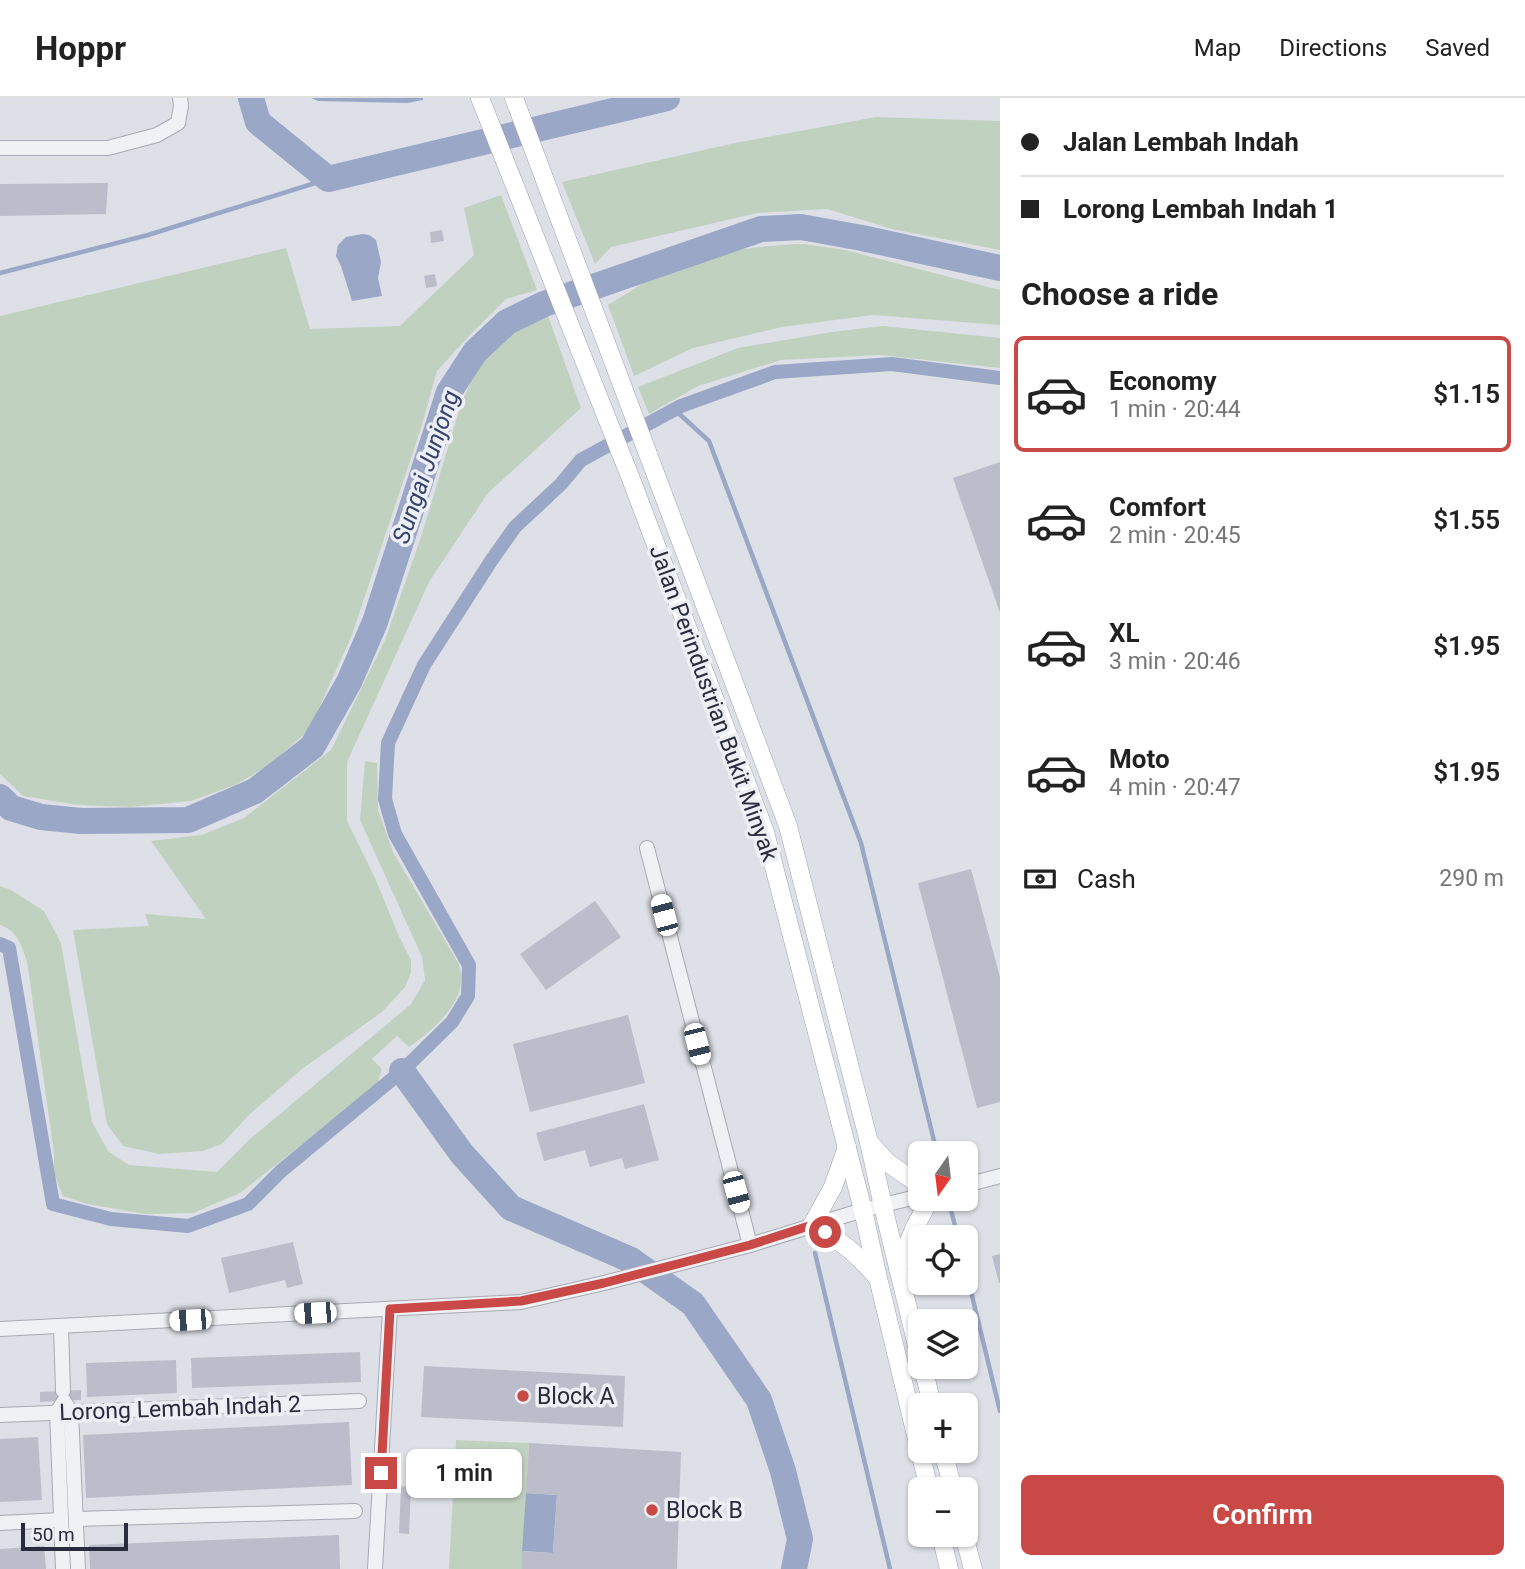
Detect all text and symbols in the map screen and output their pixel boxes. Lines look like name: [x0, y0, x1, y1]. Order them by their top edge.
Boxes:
text: Hoppr: [35, 29, 126, 68]
text: Map: [1194, 34, 1241, 62]
text: Directions: [1279, 34, 1387, 62]
text: Saved: [1425, 34, 1490, 62]
text: Jalan Lembah Indah: [1063, 127, 1299, 157]
text: Lorong Lembah Indah 1: [1063, 194, 1338, 224]
text: Choose a ride: [1021, 275, 1218, 313]
icon: car: [1025, 363, 1088, 426]
text: Economy: [1109, 366, 1216, 396]
text: $1.15: [1433, 379, 1500, 409]
water label: Sungai Junjong: [387, 387, 465, 547]
text: 1 min · 20:44: [1109, 396, 1241, 423]
icon: car: [1025, 489, 1088, 552]
text: Comfort: [1109, 492, 1206, 522]
text: $1.55: [1433, 505, 1500, 535]
text: 2 min · 20:45: [1109, 522, 1241, 549]
street label: Jalan Perindustrian Bukit Minyak: [644, 541, 784, 865]
icon: car: [1025, 615, 1088, 678]
text: XL: [1109, 618, 1140, 648]
text: $1.95: [1433, 631, 1500, 661]
text: 3 min · 20:46: [1109, 648, 1241, 675]
icon: car: [1025, 741, 1088, 804]
text: Moto: [1109, 744, 1170, 774]
text: $1.95: [1433, 757, 1500, 787]
text: 4 min · 20:47: [1109, 774, 1241, 801]
icon: cash: [1021, 860, 1059, 898]
text: Cash: [1077, 864, 1136, 894]
text: 290 m: [1439, 865, 1504, 892]
car: [649, 892, 680, 938]
car: [682, 1021, 713, 1067]
north arrow: [908, 1141, 978, 1211]
map controls: [908, 1141, 978, 1547]
car: [721, 1169, 752, 1215]
route start: [809, 1216, 841, 1248]
button: locate: [908, 1225, 978, 1295]
car: [294, 1301, 337, 1325]
car: [169, 1308, 212, 1332]
button: layers: [908, 1309, 978, 1379]
place label: Block A: [537, 1383, 614, 1410]
marker: Block A: [515, 1388, 531, 1404]
street label: Lorong Lembah Indah 2: [59, 1391, 301, 1426]
button: +: [908, 1393, 978, 1463]
callout: 1 min: [406, 1448, 521, 1498]
route end: [365, 1457, 397, 1489]
text: 1 min: [435, 1460, 493, 1487]
button: Confirm: [1021, 1475, 1504, 1555]
button: −: [908, 1477, 978, 1547]
place label: Block B: [666, 1497, 743, 1524]
marker: Block B: [644, 1502, 660, 1518]
scale bar: [21, 1520, 128, 1552]
text: 50 m: [32, 1523, 75, 1546]

